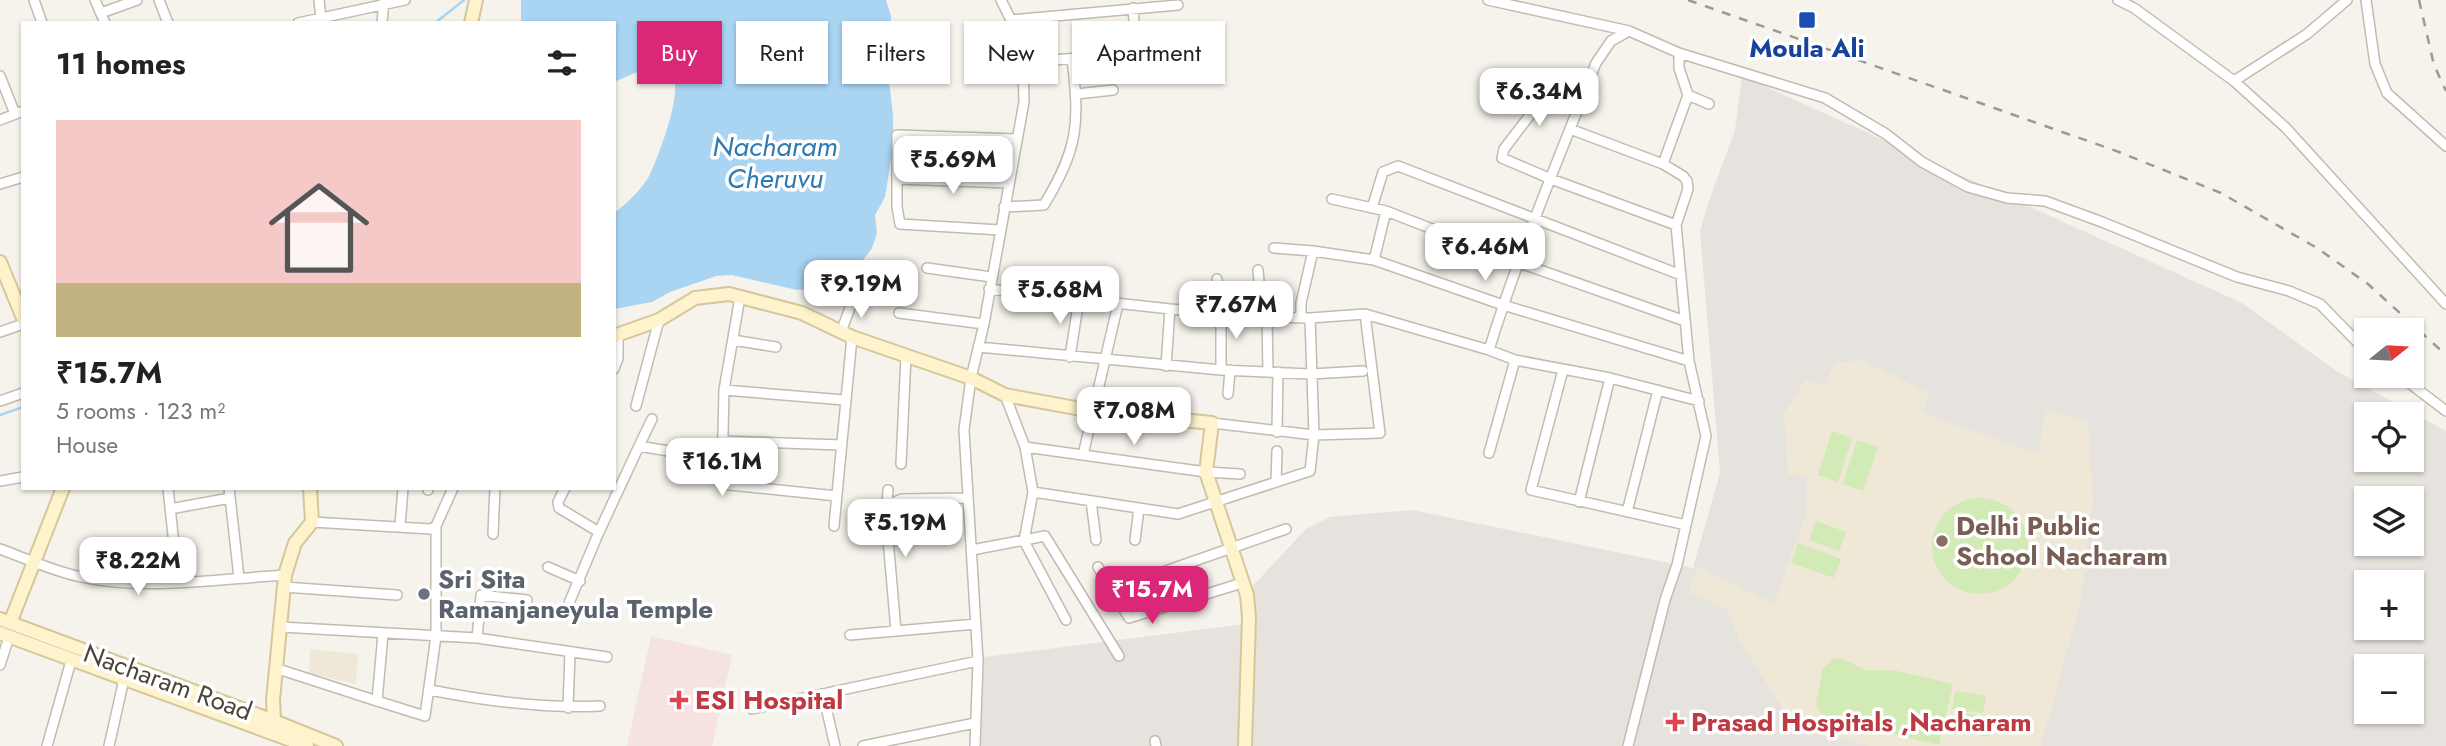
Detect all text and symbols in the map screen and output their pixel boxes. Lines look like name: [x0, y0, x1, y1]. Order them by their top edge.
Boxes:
marker: Moula Ali: [1797, 10, 1817, 30]
chip: Buy: [637, 21, 722, 84]
chip: Rent: [736, 21, 828, 84]
chip: Filters: [842, 21, 950, 84]
chip: New: [964, 21, 1058, 84]
chip: Apartment: [1072, 21, 1225, 84]
place label: Moula Ali: [1749, 29, 1865, 67]
text: 11 homes: [56, 42, 186, 85]
icon: filters: [543, 44, 581, 82]
pin: ₹6.34M: [1482, 68, 1596, 128]
text: ₹6.34M: [1496, 74, 1582, 108]
water label: Nacharam Cheruvu: [712, 126, 838, 199]
pin: ₹5.69M: [896, 136, 1010, 196]
text: ₹5.69M: [910, 142, 996, 176]
icon: home: [256, 165, 382, 291]
pin: ₹6.46M: [1428, 224, 1542, 283]
text: ₹6.46M: [1441, 229, 1529, 263]
pin: ₹9.19M: [804, 260, 918, 320]
text: ₹9.19M: [820, 266, 902, 300]
pin: ₹5.68M: [1003, 266, 1117, 326]
text: ₹5.68M: [1017, 272, 1103, 306]
pin: ₹7.67M: [1179, 282, 1293, 341]
text: ₹7.67M: [1195, 287, 1277, 321]
north arrow: [2354, 318, 2424, 388]
map controls: [2354, 318, 2424, 724]
text: ₹15.7M: [56, 351, 162, 394]
pin: ₹7.08M: [1077, 388, 1191, 447]
text: ₹7.08M: [1093, 393, 1175, 427]
text: 5 rooms · 123 m²: [56, 394, 225, 428]
button: locate: [2354, 402, 2424, 472]
text: House: [56, 428, 118, 462]
pin: ₹16.1M: [665, 438, 779, 498]
text: ₹16.1M: [682, 444, 762, 478]
button: layers: [2354, 486, 2424, 556]
pin: ₹5.19M: [848, 500, 962, 559]
text: ₹5.19M: [864, 505, 946, 539]
place label: Delhi Public School Nacharam: [1956, 507, 2168, 575]
marker: Delhi Public School Nacharam: [1934, 533, 1950, 549]
pin: ₹8.22M: [81, 538, 195, 597]
text: ₹8.22M: [95, 543, 181, 577]
place label: Sri Sita Ramanjaneyula Temple: [438, 560, 713, 628]
pin: ₹15.7M: [1095, 566, 1209, 626]
button: +: [2354, 570, 2424, 640]
text: ₹15.7M: [1111, 572, 1193, 606]
marker: Sri Sita Ramanjaneyula Temple: [416, 586, 432, 602]
street label: Nacharam Road: [78, 634, 258, 730]
button: −: [2354, 654, 2424, 724]
place label: ESI Hospital: [695, 681, 843, 719]
marker: ESI Hospital: [669, 690, 689, 710]
place label: Prasad Hospitals ,Nacharam: [1691, 703, 2032, 741]
marker: Prasad Hospitals ,Nacharam: [1665, 712, 1685, 732]

